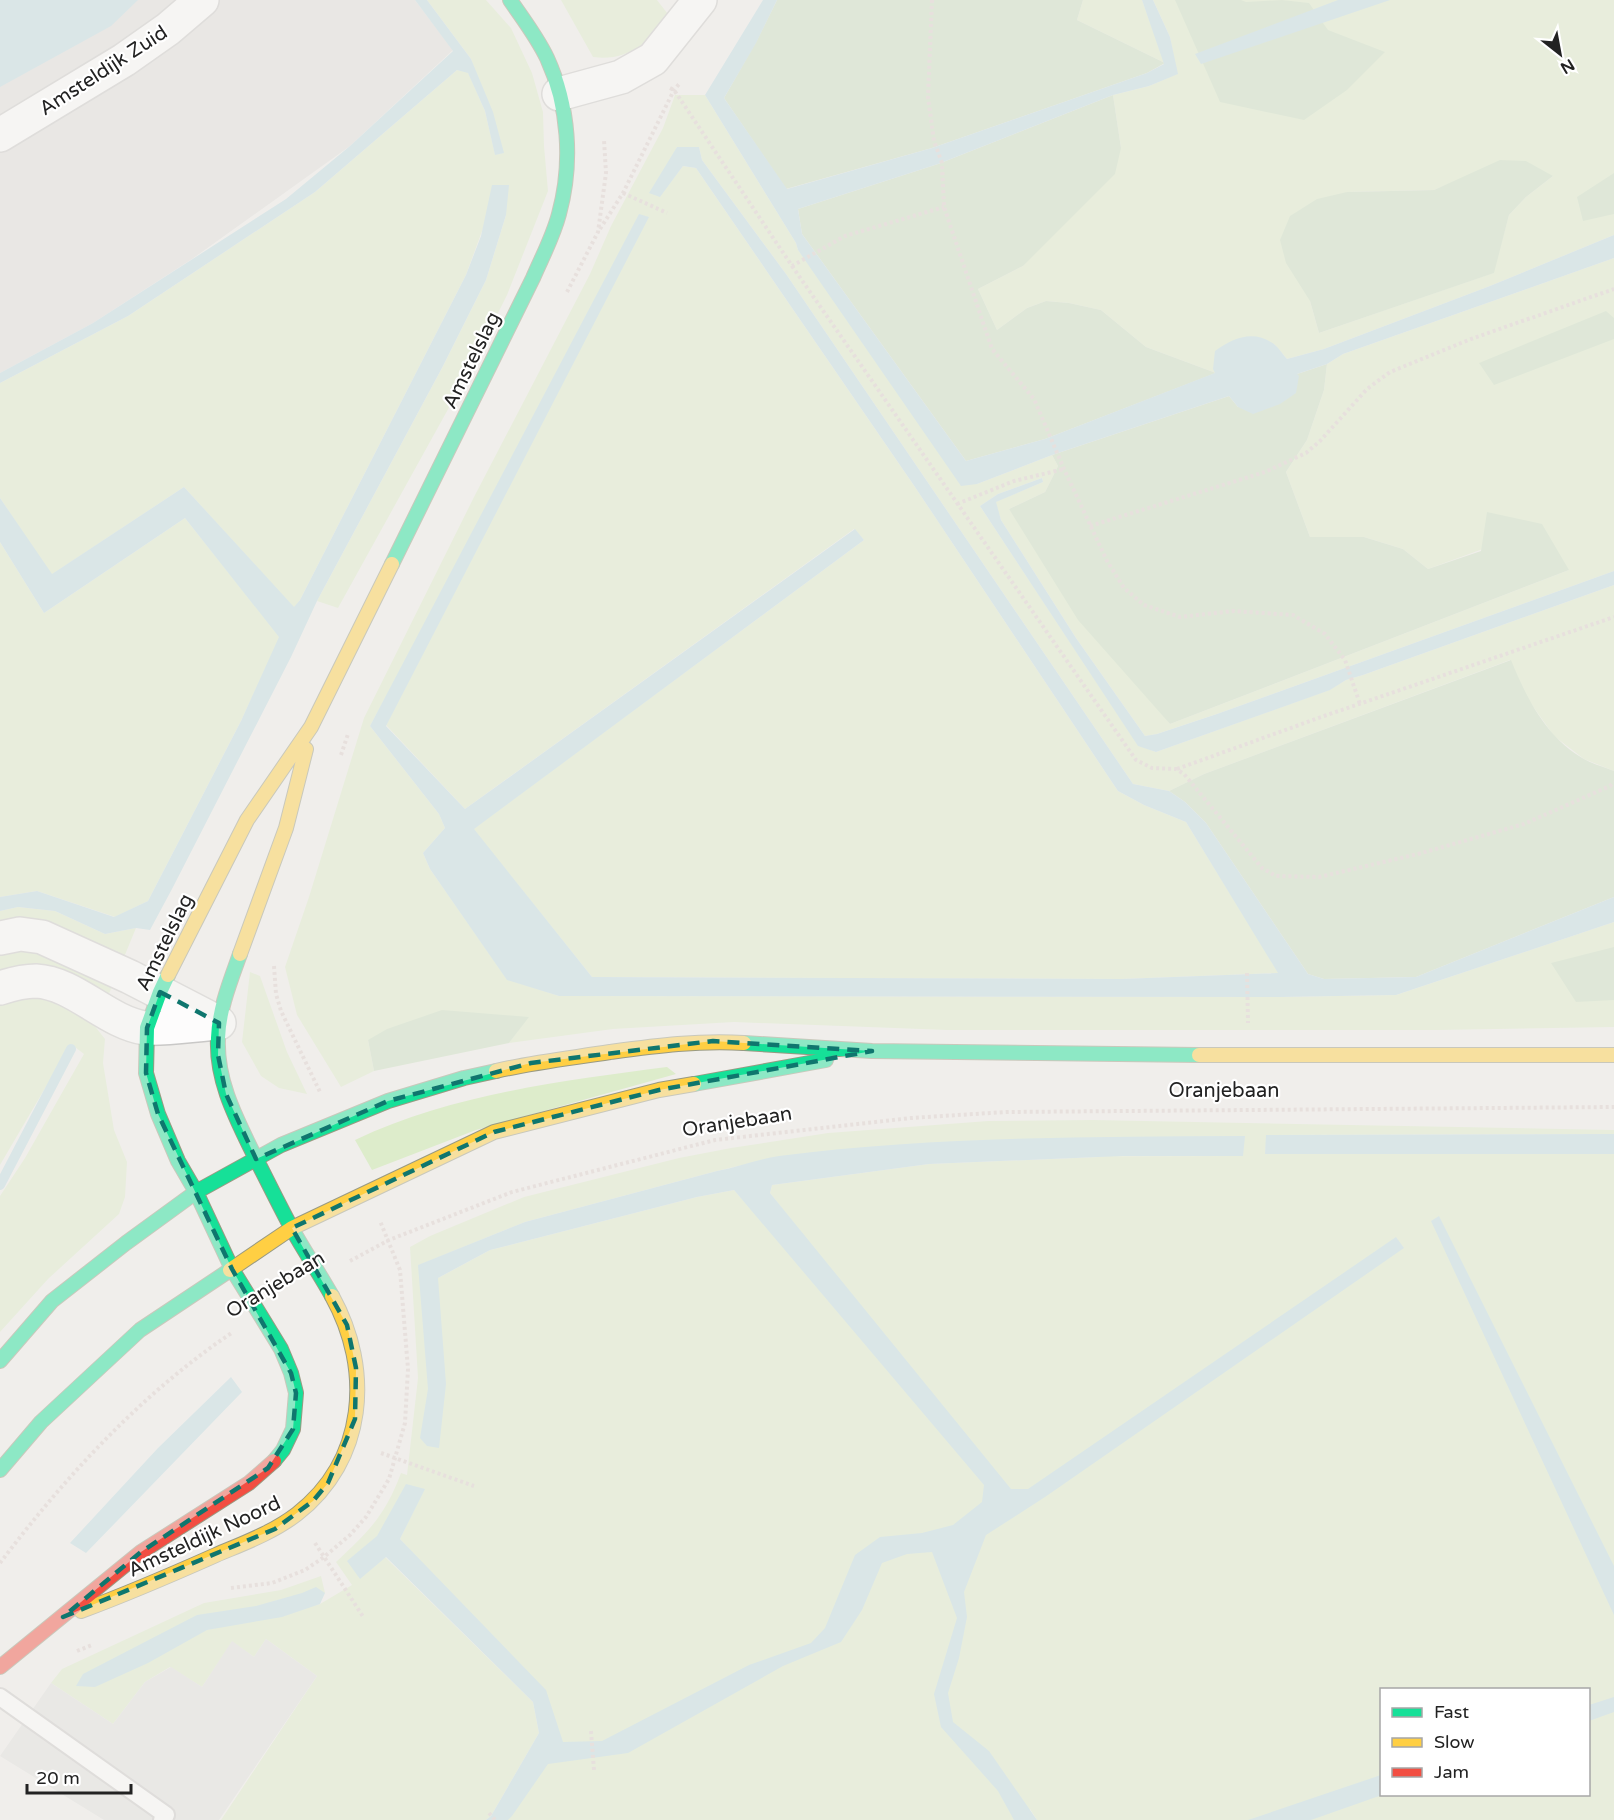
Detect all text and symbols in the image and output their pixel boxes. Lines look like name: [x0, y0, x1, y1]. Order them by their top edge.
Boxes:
street label: Amsteldijk Zuid: [35, 21, 172, 121]
north arrow: [1530, 24, 1590, 84]
text: N: [1557, 54, 1578, 78]
street label: Amstelslag: [438, 308, 506, 413]
street label: Amstelslag: [131, 890, 199, 995]
street label: Oranjebaan: [1169, 1079, 1279, 1103]
street label: Oranjebaan: [681, 1101, 794, 1143]
street label: Oranjebaan: [222, 1246, 329, 1324]
street label: Amsteldijk Noord: [124, 1491, 284, 1583]
legend: [1380, 1688, 1590, 1796]
text: Fast: [1434, 1701, 1469, 1723]
text: Slow: [1434, 1731, 1475, 1753]
scale bar: [27, 1757, 130, 1795]
text: Jam: [1434, 1761, 1469, 1783]
text: 20 m: [36, 1767, 80, 1789]

